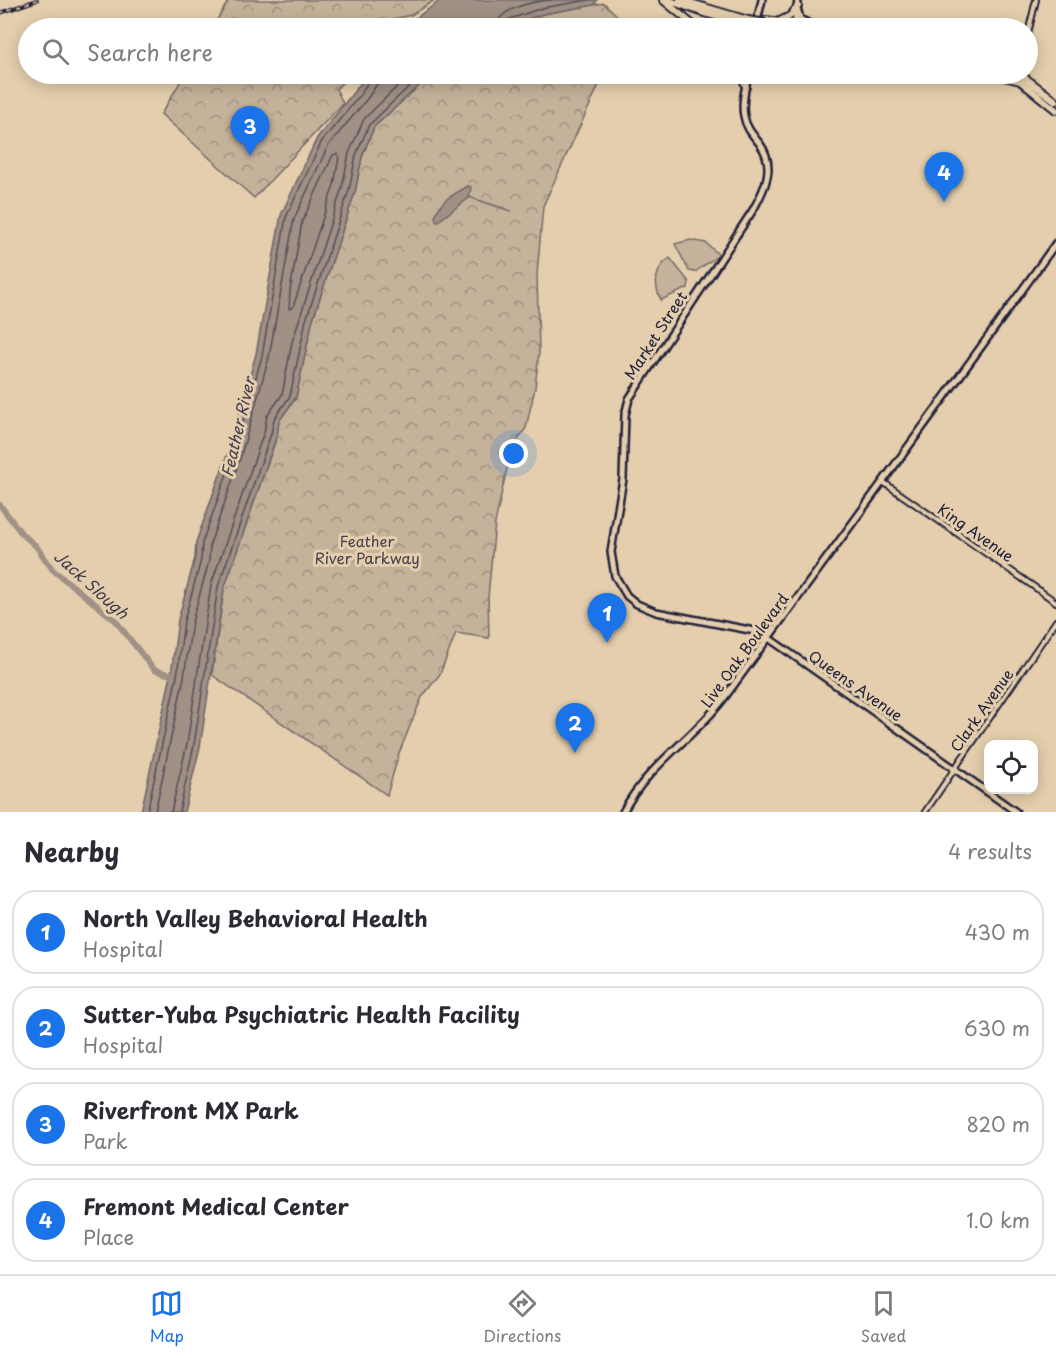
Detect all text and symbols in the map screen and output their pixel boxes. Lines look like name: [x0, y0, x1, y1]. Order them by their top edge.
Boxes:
search box: [18, 18, 1038, 84]
icon: search: [39, 35, 72, 68]
text: Search here: [87, 35, 213, 68]
pin: 3: [230, 106, 270, 156]
pin: 4: [924, 152, 964, 202]
street label: Market Street: [618, 286, 692, 384]
water label: Feather River: [214, 372, 261, 479]
your location: [499, 439, 528, 468]
street label: King Avenue: [933, 497, 1019, 567]
park label: Feather River Parkway: [314, 529, 420, 569]
water label: Jack Slough: [50, 544, 135, 624]
street label: Live Oak Boulevard: [695, 588, 793, 712]
pin: 1: [588, 594, 626, 643]
street label: Queens Avenue: [804, 644, 908, 726]
street label: Clark Avenue: [944, 664, 1018, 756]
pin: 2: [556, 704, 594, 753]
map controls: [984, 740, 1038, 794]
button: locate: [984, 740, 1038, 794]
text: Nearby: [24, 832, 119, 871]
text: 4 results: [948, 836, 1032, 866]
text: North Valley Behavioral Health: [83, 901, 428, 934]
text: 1: [41, 917, 50, 947]
text: 430 m: [965, 917, 1030, 947]
text: Hospital: [83, 934, 163, 964]
text: Sutter-Yuba Psychiatric Health Facility: [83, 997, 520, 1030]
text: 2: [38, 1013, 53, 1043]
text: 630 m: [964, 1013, 1030, 1043]
text: Hospital: [83, 1030, 163, 1060]
text: Riverfront MX Park: [83, 1093, 299, 1126]
text: 3: [39, 1109, 52, 1139]
text: 820 m: [967, 1109, 1030, 1139]
text: Park: [83, 1126, 128, 1156]
text: Fremont Medical Center: [83, 1189, 349, 1222]
text: 4: [39, 1205, 52, 1235]
text: 1.0 km: [966, 1205, 1030, 1235]
text: Place: [83, 1222, 134, 1252]
tab: Map: [150, 1287, 184, 1347]
tab: Directions: [483, 1287, 561, 1347]
tab: Saved: [861, 1287, 906, 1347]

